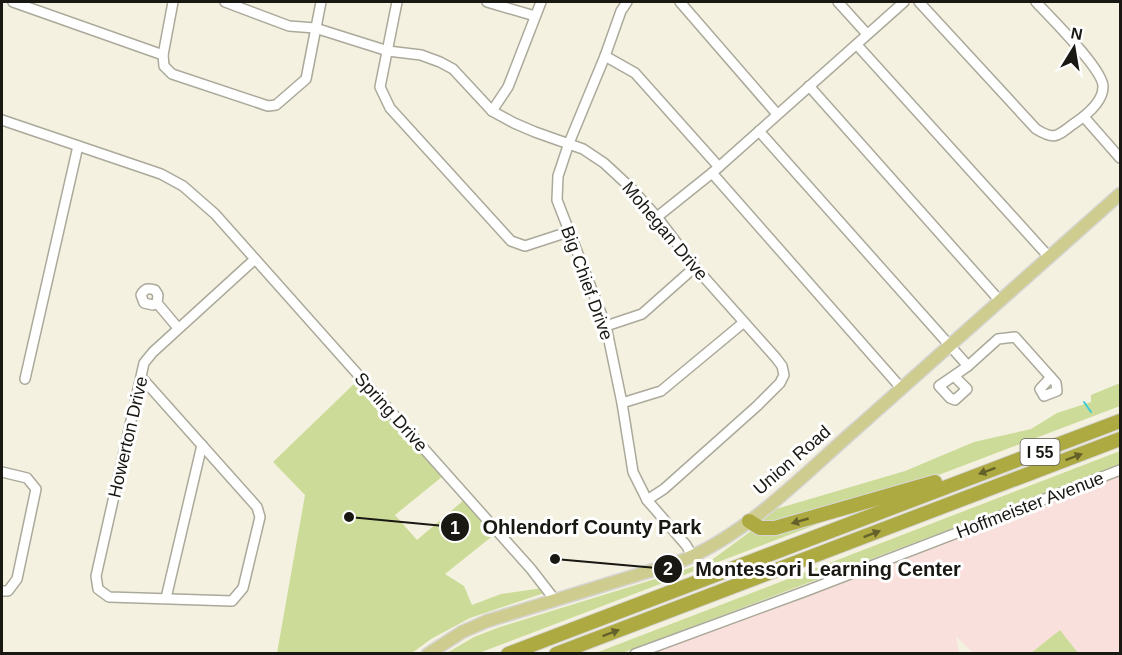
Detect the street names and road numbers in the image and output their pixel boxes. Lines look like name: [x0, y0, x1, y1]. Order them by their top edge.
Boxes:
street label: Mohegan Drive: [618, 178, 712, 284]
street label: Big Chief Drive: [557, 223, 617, 343]
street label: Spring Drive: [350, 369, 432, 455]
street label: Howerton Drive: [104, 374, 152, 500]
street label: Union Road: [750, 421, 834, 499]
road number: I 55: [1020, 439, 1060, 465]
street label: Hoffmeister Avenue: [953, 468, 1107, 542]

